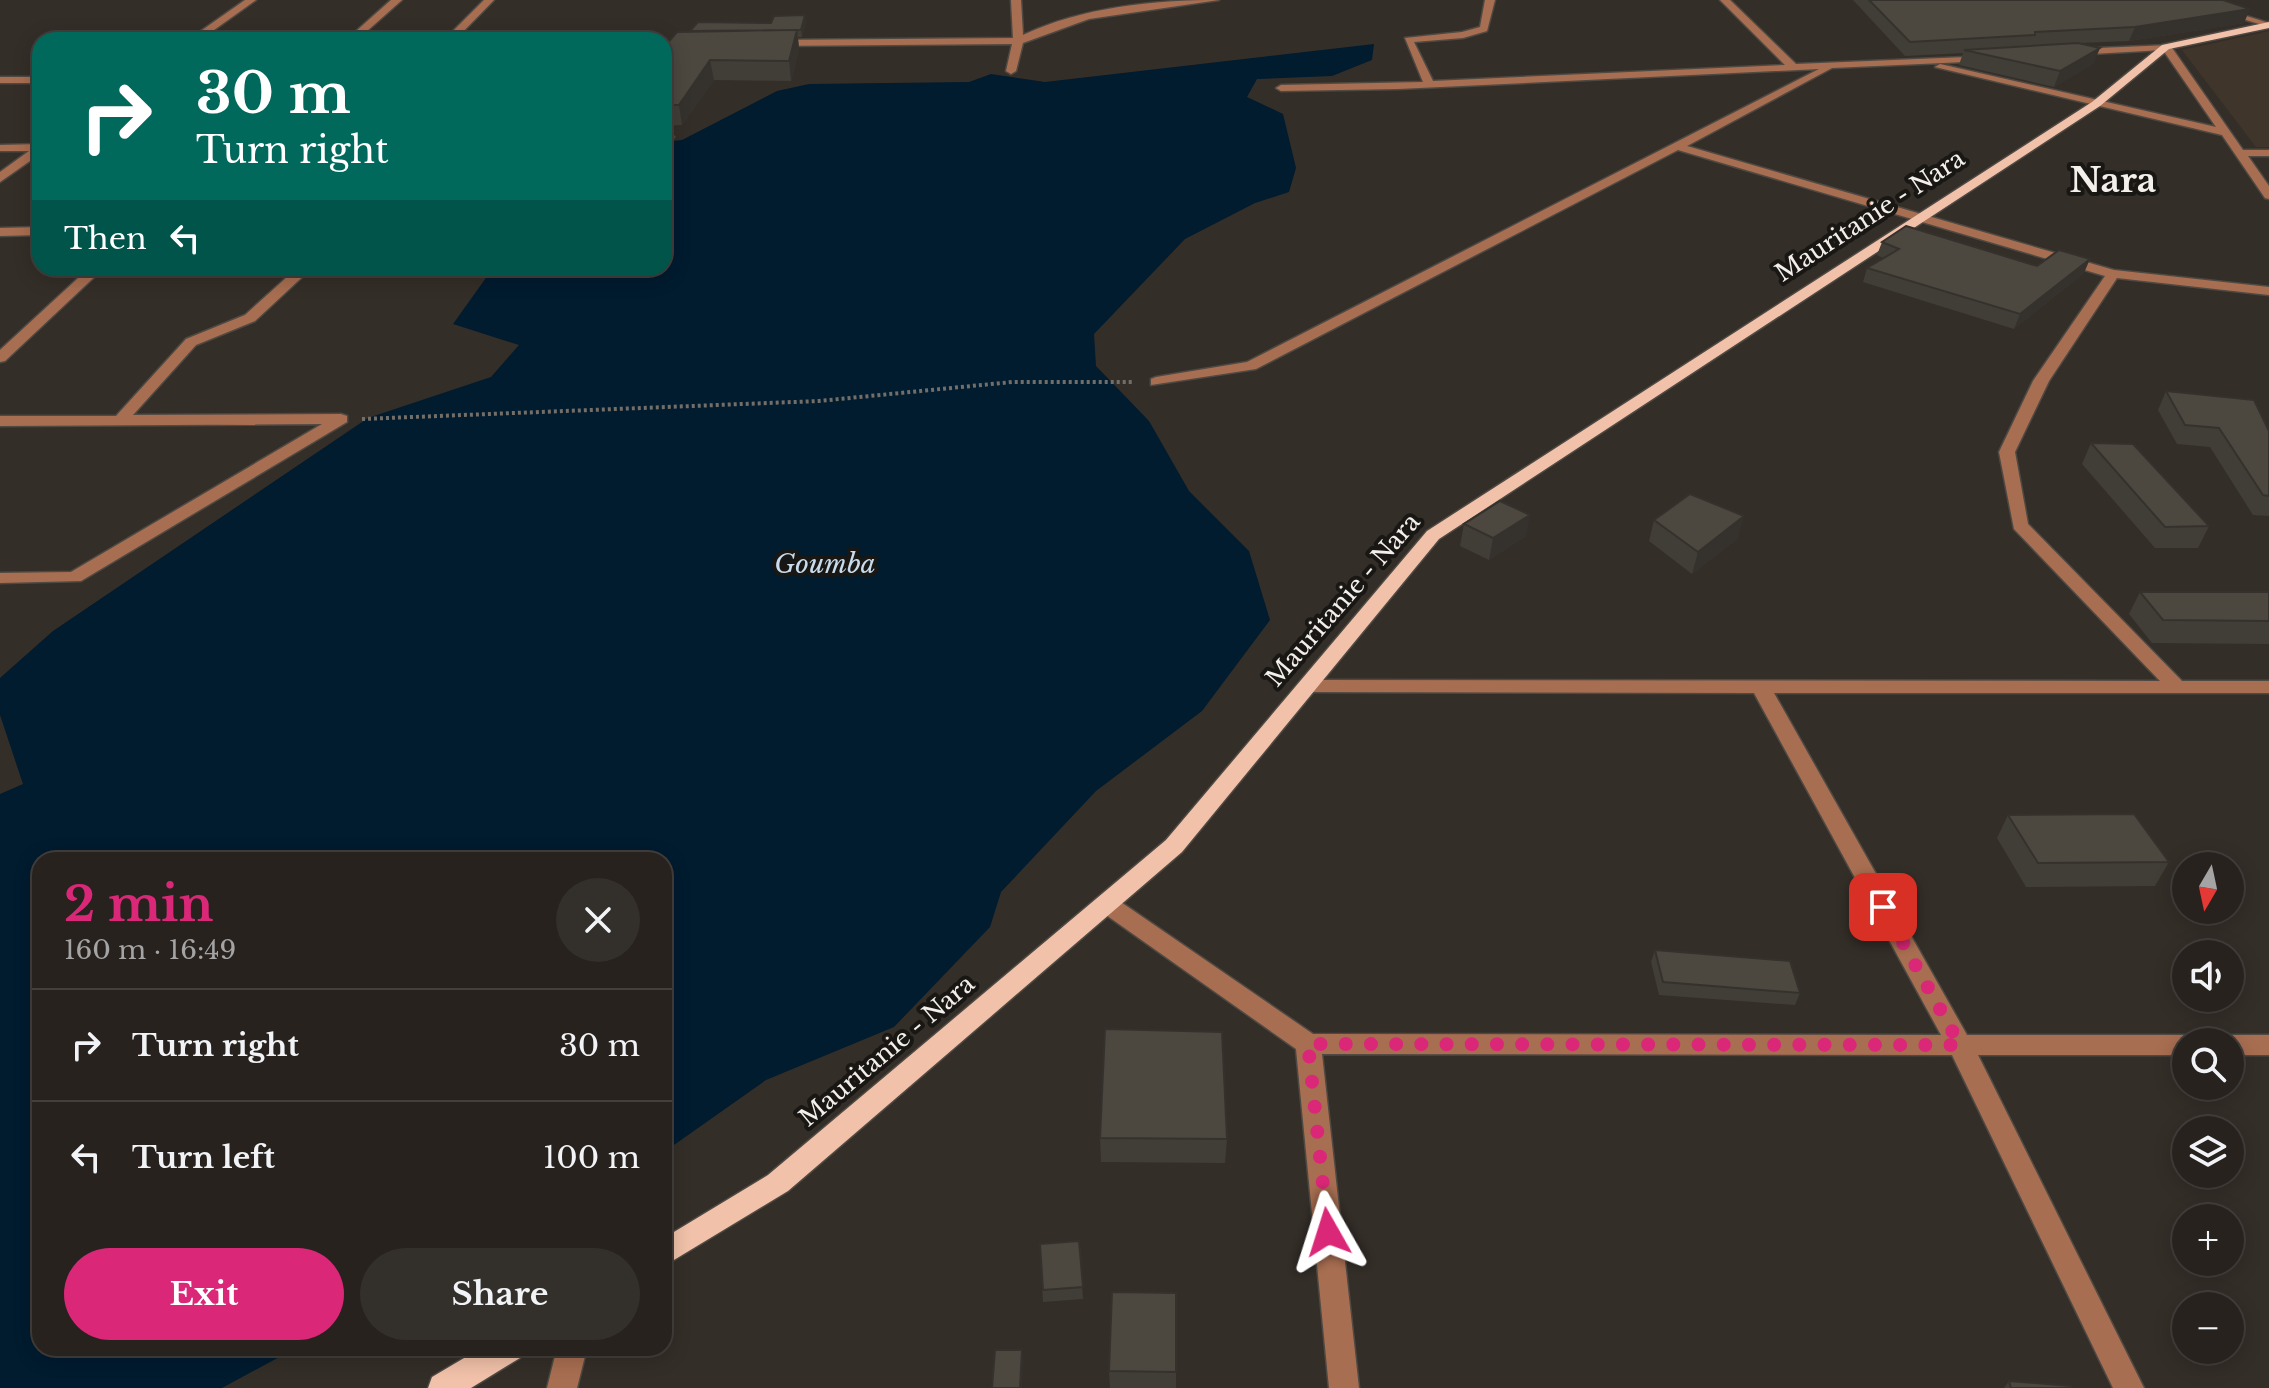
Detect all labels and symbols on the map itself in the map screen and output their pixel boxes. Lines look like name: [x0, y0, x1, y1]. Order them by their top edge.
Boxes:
street label: Mauritanie - Nara: [1770, 143, 1970, 288]
district label: Nara: [2070, 159, 2157, 201]
street label: Mauritanie - Nara: [1260, 507, 1426, 692]
water label: Goumba: [774, 548, 876, 580]
north arrow: [2172, 852, 2244, 924]
pin: [1849, 873, 1917, 941]
street label: Mauritanie - Nara: [793, 968, 981, 1132]
position arrow: [1286, 1190, 1370, 1274]

